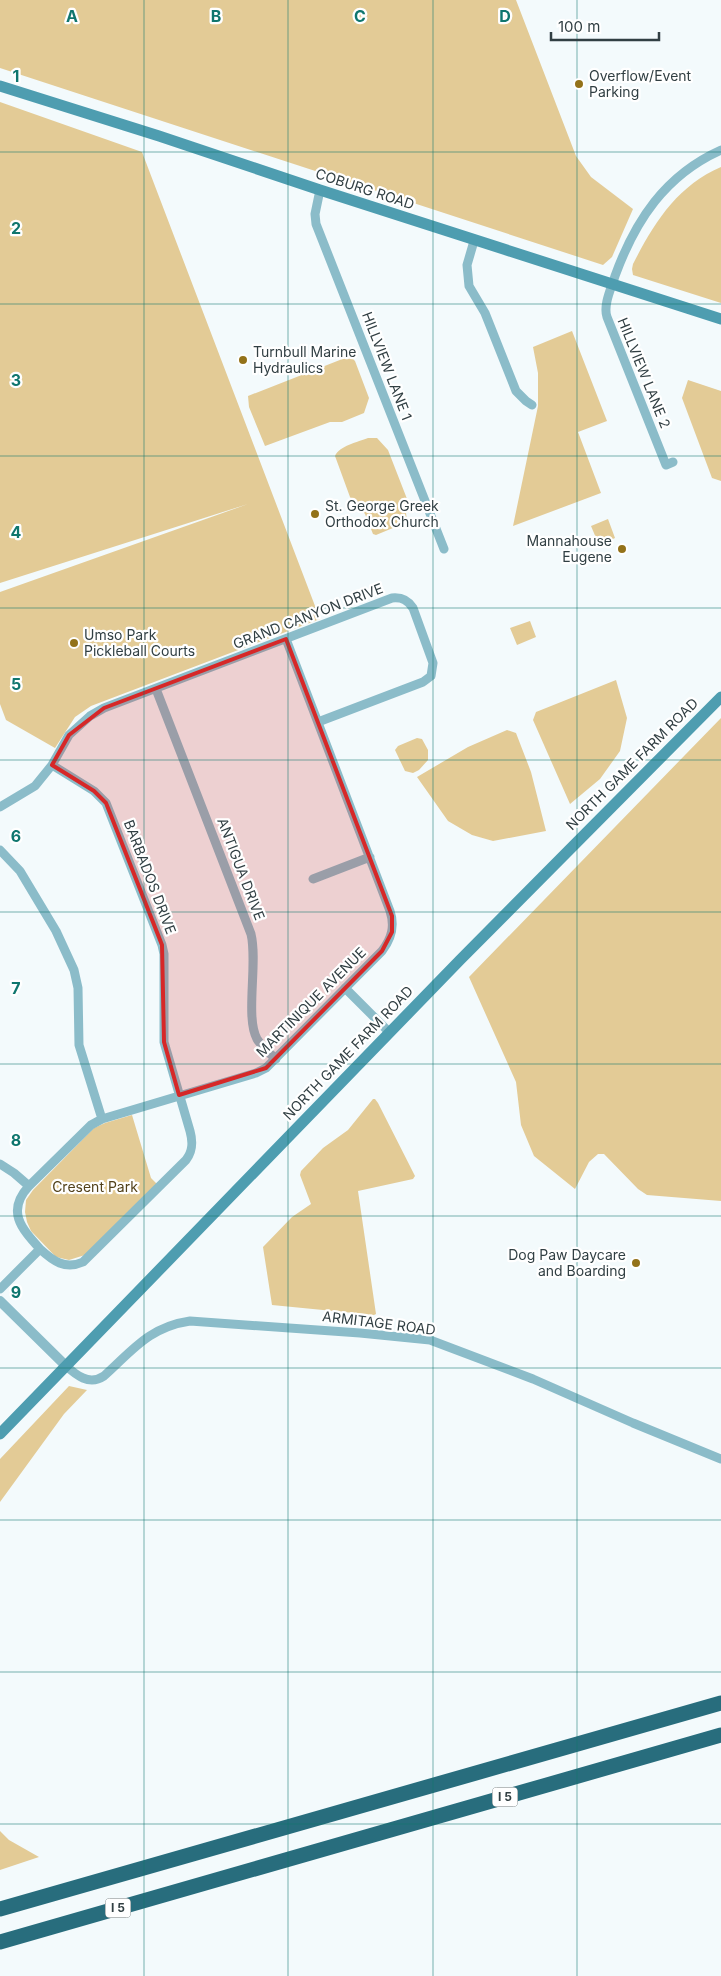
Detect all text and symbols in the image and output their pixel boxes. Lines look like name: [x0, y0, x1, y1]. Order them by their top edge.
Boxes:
text: A: [66, 6, 78, 26]
text: B: [211, 6, 221, 26]
text: C: [354, 6, 366, 26]
text: D: [499, 6, 511, 26]
scale bar: [551, 10, 658, 42]
text: 100 m: [558, 17, 600, 36]
text: 1: [13, 66, 19, 86]
place label: Overflow/Event Parking: [589, 67, 692, 100]
marker: Overflow/Event Parking: [573, 78, 585, 90]
street label: COBURG ROAD: [314, 165, 417, 213]
text: 2: [11, 218, 21, 238]
street label: HILLVIEW LANE 1: [359, 309, 416, 422]
street label: HILLVIEW LANE 2: [615, 315, 674, 431]
place label: Turnbull Marine Hydraulics: [253, 343, 356, 376]
marker: Turnbull Marine Hydraulics: [237, 354, 249, 366]
text: 3: [11, 370, 21, 390]
place label: St. George Greek Orthodox Church: [325, 497, 439, 530]
marker: St. George Greek Orthodox Church: [309, 508, 321, 520]
text: 4: [11, 522, 22, 542]
place label: Mannahouse Eugene: [527, 532, 612, 565]
marker: Mannahouse Eugene: [616, 543, 628, 555]
street label: GRAND CANYON DRIVE: [231, 579, 385, 652]
place label: Umso Park Pickleball Courts: [84, 626, 195, 659]
marker: Umso Park Pickleball Courts: [68, 637, 80, 649]
text: 5: [11, 674, 21, 694]
street label: NORTH GAME FARM ROAD: [562, 694, 701, 833]
street label: ANTIGUA DRIVE: [214, 815, 269, 922]
street label: BARBADOS DRIVE: [121, 817, 180, 937]
text: 6: [11, 826, 21, 846]
street label: MARTINIQUE AVENUE: [252, 943, 369, 1060]
text: 7: [11, 978, 21, 998]
street label: NORTH GAME FARM ROAD: [279, 982, 416, 1123]
text: 8: [11, 1130, 21, 1150]
park label: Cresent Park: [52, 1178, 138, 1195]
place label: Dog Paw Daycare and Boarding: [508, 1246, 626, 1279]
marker: Dog Paw Daycare and Boarding: [630, 1257, 642, 1269]
text: 9: [11, 1282, 21, 1302]
street label: ARMITAGE ROAD: [321, 1307, 437, 1338]
road number: I 5: [492, 1788, 518, 1806]
road number: I 5: [106, 1899, 130, 1918]

